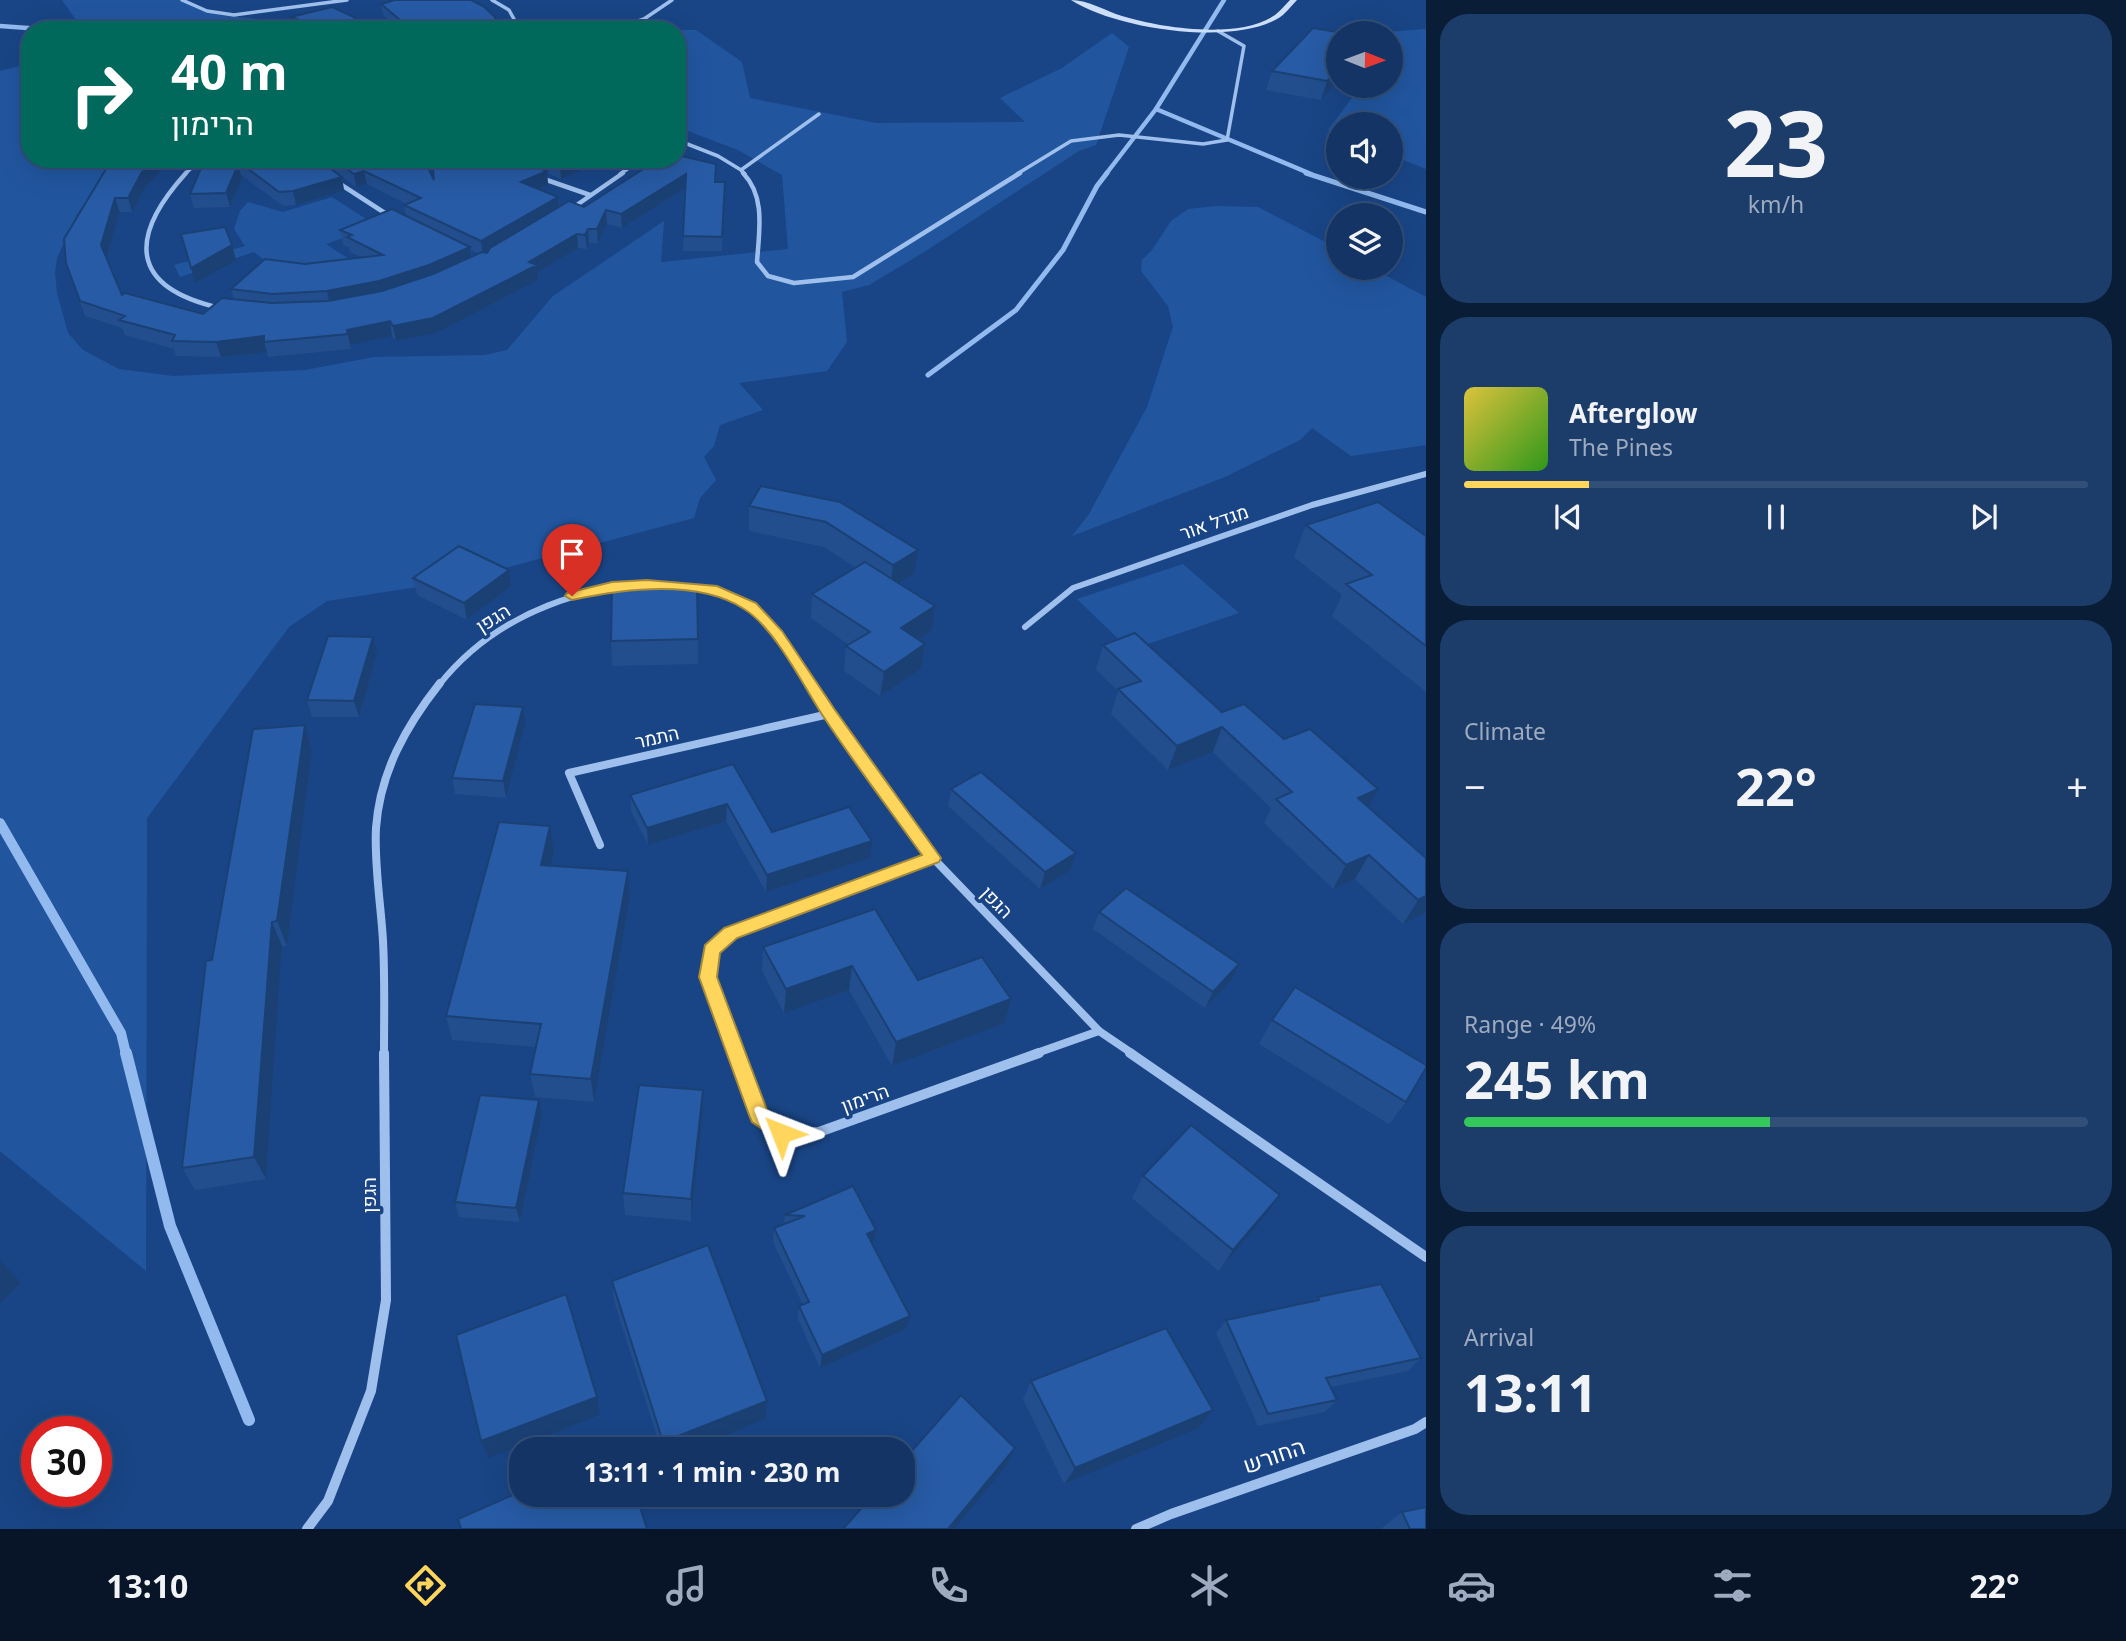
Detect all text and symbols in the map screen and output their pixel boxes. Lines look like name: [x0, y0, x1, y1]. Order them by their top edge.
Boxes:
north arrow: [1326, 21, 1404, 98]
map controls: [1326, 21, 1403, 280]
text: 40 m: [171, 38, 288, 104]
icon: right: [56, 49, 147, 140]
text: 23: [1724, 80, 1828, 204]
text: הרימון: [171, 101, 254, 144]
button: sound: [1326, 112, 1403, 189]
text: km/h: [1748, 188, 1804, 220]
button: layers: [1326, 203, 1403, 280]
text: Afterglow: [1569, 395, 1697, 431]
text: The Pines: [1569, 431, 1673, 463]
street label: מגדל אור: [1176, 498, 1252, 546]
icon: previous: [1549, 498, 1587, 536]
icon: pause: [1757, 498, 1795, 536]
icon: next: [1965, 498, 2003, 536]
pin: [542, 524, 602, 596]
icon: arrive: [553, 535, 591, 573]
street label: הגפן: [471, 597, 515, 639]
text: Climate: [1464, 715, 1546, 747]
street label: התמר: [632, 719, 682, 755]
text: 22°: [1735, 750, 1817, 821]
text: −: [1464, 760, 1486, 812]
text: +: [2066, 760, 2088, 812]
street label: הגפן: [975, 880, 1019, 924]
text: Range · 49%: [1464, 1008, 1596, 1040]
text: 245 km: [1464, 1043, 1650, 1114]
street label: הרימון: [837, 1077, 893, 1119]
position arrow: [744, 1096, 818, 1170]
street label: הגפן: [356, 1177, 382, 1213]
text: Arrival: [1464, 1321, 1534, 1353]
text: 13:11: [1464, 1356, 1598, 1427]
speed limit sign: 30: [21, 1416, 112, 1507]
street label: החורש: [1238, 1430, 1309, 1481]
text: 13:11 · 1 min · 230 m: [584, 1454, 840, 1490]
icon: directions: [401, 1561, 450, 1610]
icon: music: [662, 1561, 711, 1610]
icon: phone: [924, 1561, 973, 1610]
icon: climate: [1185, 1561, 1234, 1610]
icon: car: [1447, 1561, 1496, 1610]
icon: filters: [1708, 1561, 1757, 1610]
text: 13:10: [106, 1564, 188, 1607]
text: 22°: [1970, 1564, 2020, 1607]

